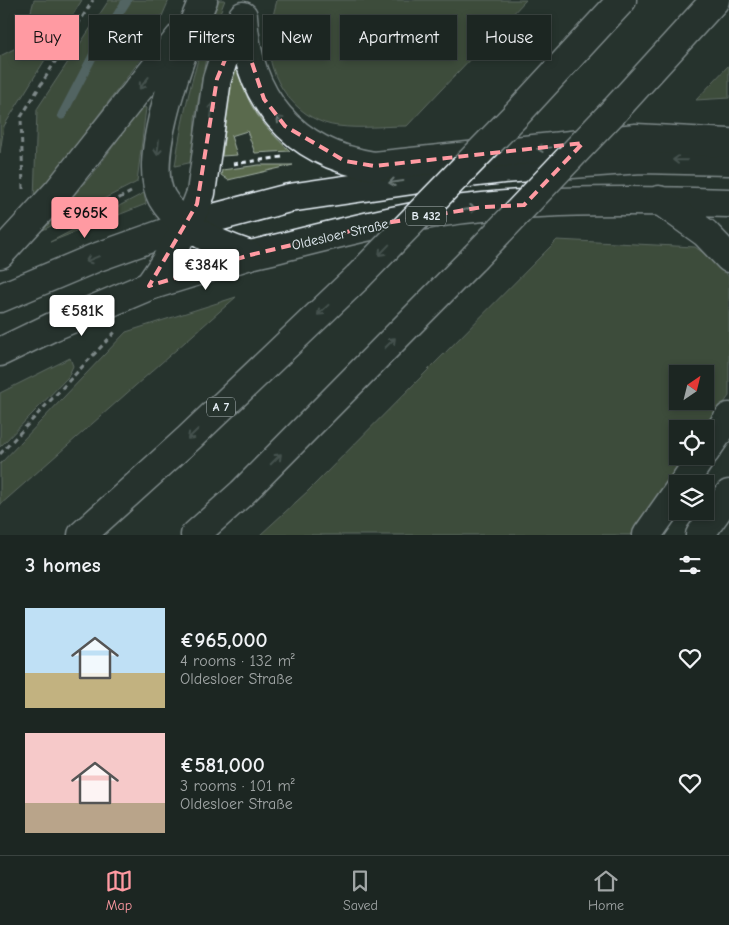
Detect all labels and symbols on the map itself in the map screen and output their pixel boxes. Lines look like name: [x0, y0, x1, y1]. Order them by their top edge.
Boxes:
one-way arrow: [138, 76, 149, 89]
one-way arrow: [207, 102, 217, 118]
one-way arrow: [276, 115, 288, 128]
one-way arrow: [153, 139, 163, 155]
one-way arrow: [536, 143, 552, 153]
one-way arrow: [673, 155, 689, 165]
one-way arrow: [389, 177, 405, 187]
pin: €965K: [50, 196, 120, 239]
one-way arrow: [461, 204, 477, 214]
road number: B 432: [406, 207, 446, 226]
street label: Oldesloer Straße: [290, 215, 390, 254]
one-way arrow: [378, 244, 390, 257]
pin: €384K: [171, 248, 241, 291]
one-way arrow: [85, 255, 100, 264]
pin: €581K: [47, 294, 117, 337]
one-way arrow: [317, 304, 329, 316]
one-way arrow: [384, 337, 396, 349]
north arrow: [669, 365, 714, 410]
road number: A 7: [207, 398, 235, 417]
one-way arrow: [186, 428, 199, 440]
one-way arrow: [270, 452, 282, 465]

